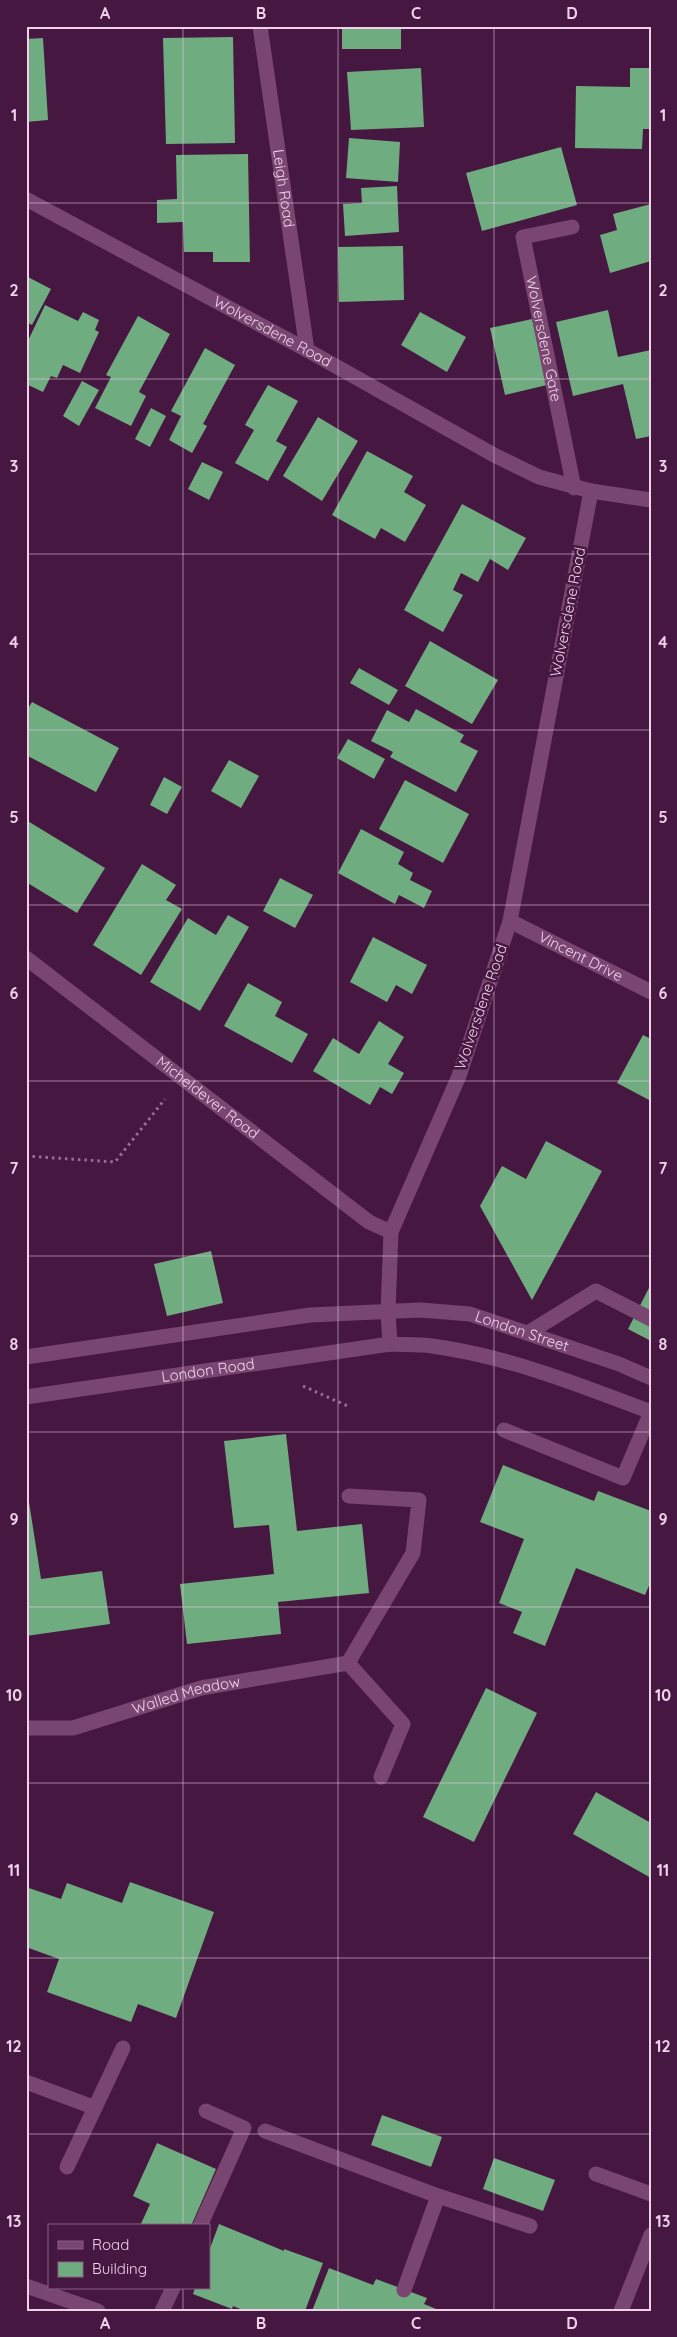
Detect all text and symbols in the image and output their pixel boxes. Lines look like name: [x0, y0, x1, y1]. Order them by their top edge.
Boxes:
text: A: [100, 3, 111, 23]
text: B: [256, 3, 266, 23]
text: C: [411, 3, 421, 23]
text: D: [566, 3, 578, 23]
text: 1: [11, 105, 17, 125]
text: 1: [660, 105, 666, 125]
street label: Leigh Road: [269, 148, 299, 229]
street label: Wolversdene Gate: [522, 274, 566, 403]
text: 2: [9, 280, 19, 300]
text: 2: [658, 280, 668, 300]
street label: Wolversdene Road: [210, 292, 335, 371]
text: 3: [10, 456, 18, 476]
text: 3: [659, 456, 667, 476]
street label: Wolversdene Road: [546, 546, 589, 678]
text: 4: [9, 632, 19, 652]
text: 4: [658, 632, 668, 652]
text: 5: [9, 807, 19, 827]
text: 5: [658, 807, 668, 827]
street label: Vincent Drive: [535, 927, 626, 985]
street label: Wolversdene Road: [450, 942, 511, 1072]
text: 6: [10, 983, 19, 1003]
text: 6: [659, 983, 668, 1003]
street label: Micheldever Road: [153, 1052, 263, 1143]
text: 7: [10, 1158, 19, 1178]
text: 7: [659, 1158, 668, 1178]
street label: London Street: [473, 1306, 571, 1355]
text: 8: [10, 1334, 19, 1354]
text: 8: [659, 1334, 668, 1354]
street label: London Road: [160, 1354, 256, 1386]
text: 9: [9, 1509, 19, 1529]
text: 9: [658, 1509, 668, 1529]
street label: Walled Meadow: [129, 1672, 242, 1718]
text: 10: [6, 1685, 22, 1705]
text: 10: [655, 1685, 671, 1705]
text: 11: [8, 1860, 20, 1880]
text: 11: [657, 1860, 669, 1880]
text: 12: [6, 2036, 22, 2056]
text: 12: [655, 2036, 671, 2056]
text: 13: [7, 2211, 21, 2231]
text: 13: [656, 2211, 670, 2231]
legend: [48, 2224, 210, 2290]
text: Road: [92, 2235, 129, 2254]
text: Building: [92, 2259, 147, 2278]
text: A: [100, 2313, 111, 2333]
text: B: [256, 2313, 266, 2333]
text: C: [411, 2313, 421, 2333]
text: D: [566, 2313, 578, 2333]

